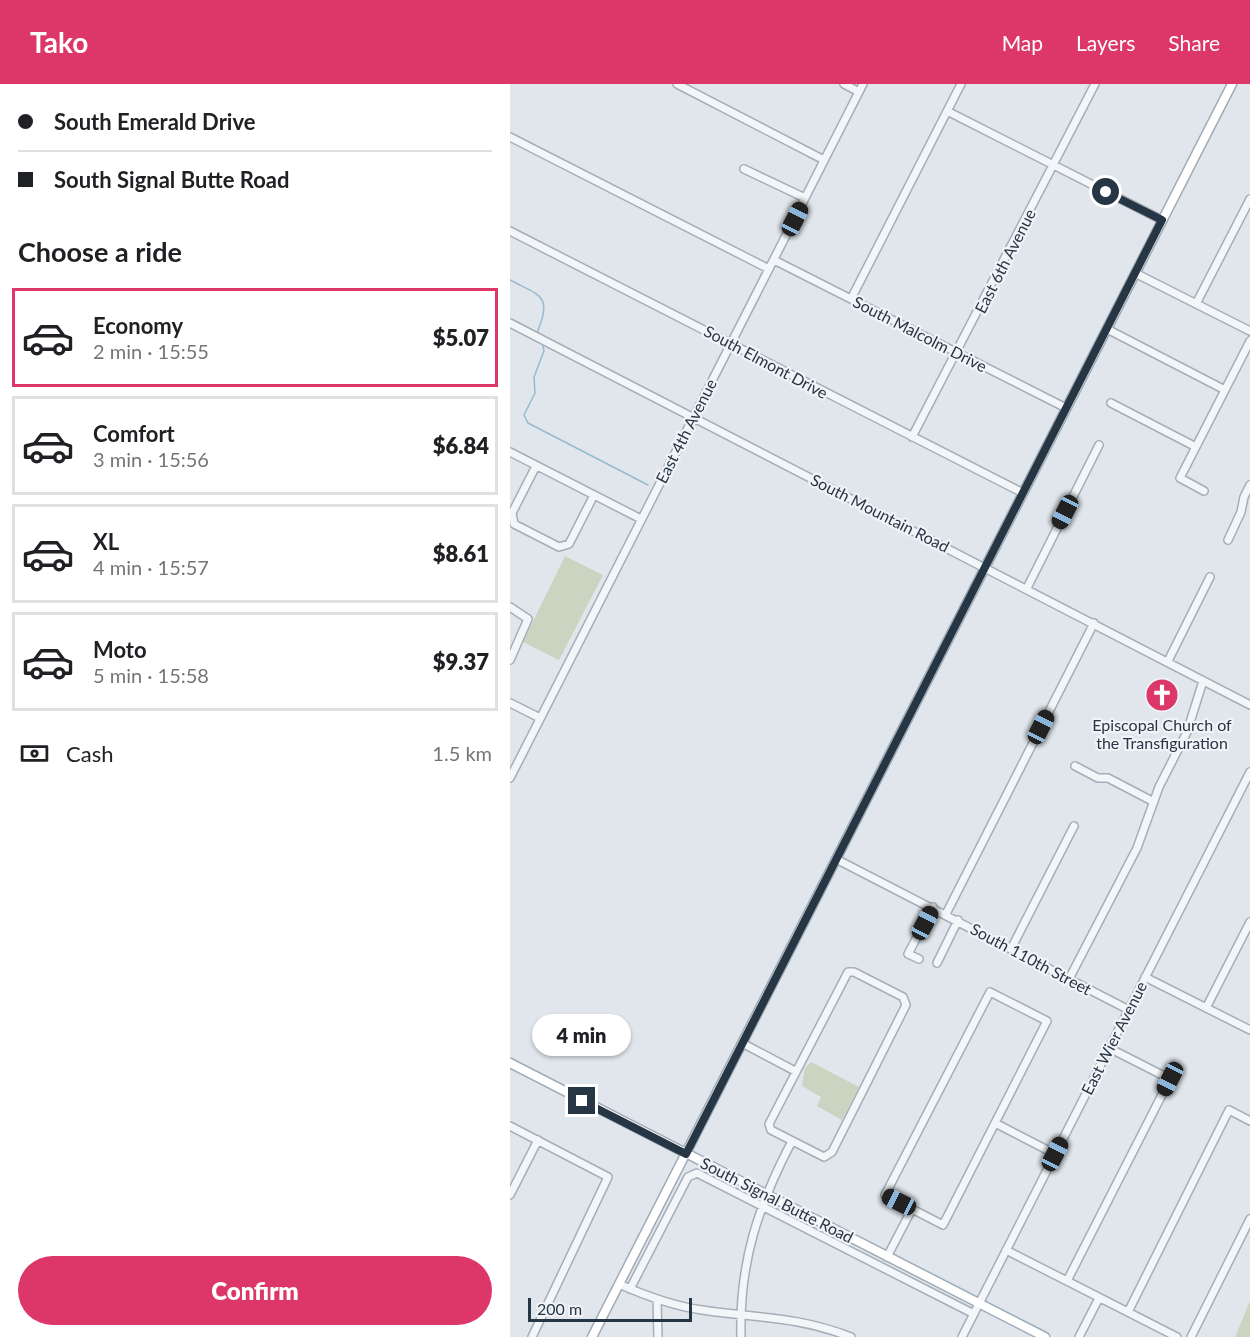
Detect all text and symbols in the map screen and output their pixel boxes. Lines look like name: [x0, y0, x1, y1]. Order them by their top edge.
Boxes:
text: Tako: [30, 25, 88, 59]
text: Map: [1002, 30, 1043, 55]
text: Layers: [1076, 30, 1135, 55]
text: Share: [1168, 30, 1220, 55]
text: South Emerald Drive: [54, 108, 255, 135]
text: South Signal Butte Road: [54, 166, 290, 193]
route start: [1092, 178, 1119, 205]
car: [779, 199, 811, 239]
street label: East 6th Avenue: [970, 206, 1039, 316]
text: Choose a ride: [18, 235, 182, 268]
street label: South Malcolm Drive: [850, 292, 990, 375]
icon: car: [21, 311, 75, 365]
text: Economy: [93, 312, 183, 339]
street label: South Elmont Drive: [701, 321, 831, 402]
text: $5.07: [433, 324, 489, 351]
text: 2 min · 15:55: [93, 339, 209, 363]
street label: East 4th Avenue: [651, 376, 720, 486]
icon: car: [21, 419, 75, 473]
text: Comfort: [93, 420, 175, 447]
text: $6.84: [433, 432, 489, 459]
text: 3 min · 15:56: [93, 447, 209, 471]
street label: South Mountain Road: [808, 469, 953, 556]
car: [1049, 492, 1081, 532]
icon: car: [21, 527, 75, 581]
text: XL: [93, 528, 119, 555]
text: $8.61: [433, 540, 489, 567]
text: 4 min · 15:57: [93, 555, 209, 579]
icon: car: [21, 635, 75, 689]
text: Moto: [93, 636, 147, 663]
text: $9.37: [433, 648, 489, 675]
text: 5 min · 15:58: [93, 663, 209, 687]
church icon: Episcopal Church of the Transfiguration: [1144, 677, 1180, 713]
car: [1025, 707, 1057, 747]
place label: Episcopal Church of the Transfiguration: [1092, 715, 1232, 752]
icon: cash: [18, 737, 51, 770]
text: Cash: [66, 740, 113, 767]
text: 1.5 km: [432, 741, 492, 765]
car: [909, 903, 941, 943]
street label: South 110th Street: [968, 919, 1095, 999]
street label: East Wier Avenue: [1077, 978, 1150, 1098]
callout: 4 min: [532, 1014, 632, 1056]
text: 4 min: [557, 1023, 606, 1047]
car: [1154, 1059, 1186, 1099]
route end: [568, 1087, 595, 1114]
car: [1039, 1134, 1071, 1174]
street label: South Signal Butte Road: [698, 1153, 857, 1246]
car: [879, 1186, 919, 1218]
button: Confirm: [18, 1256, 492, 1325]
scale bar: [528, 1295, 692, 1322]
text: 200 m: [537, 1299, 582, 1318]

